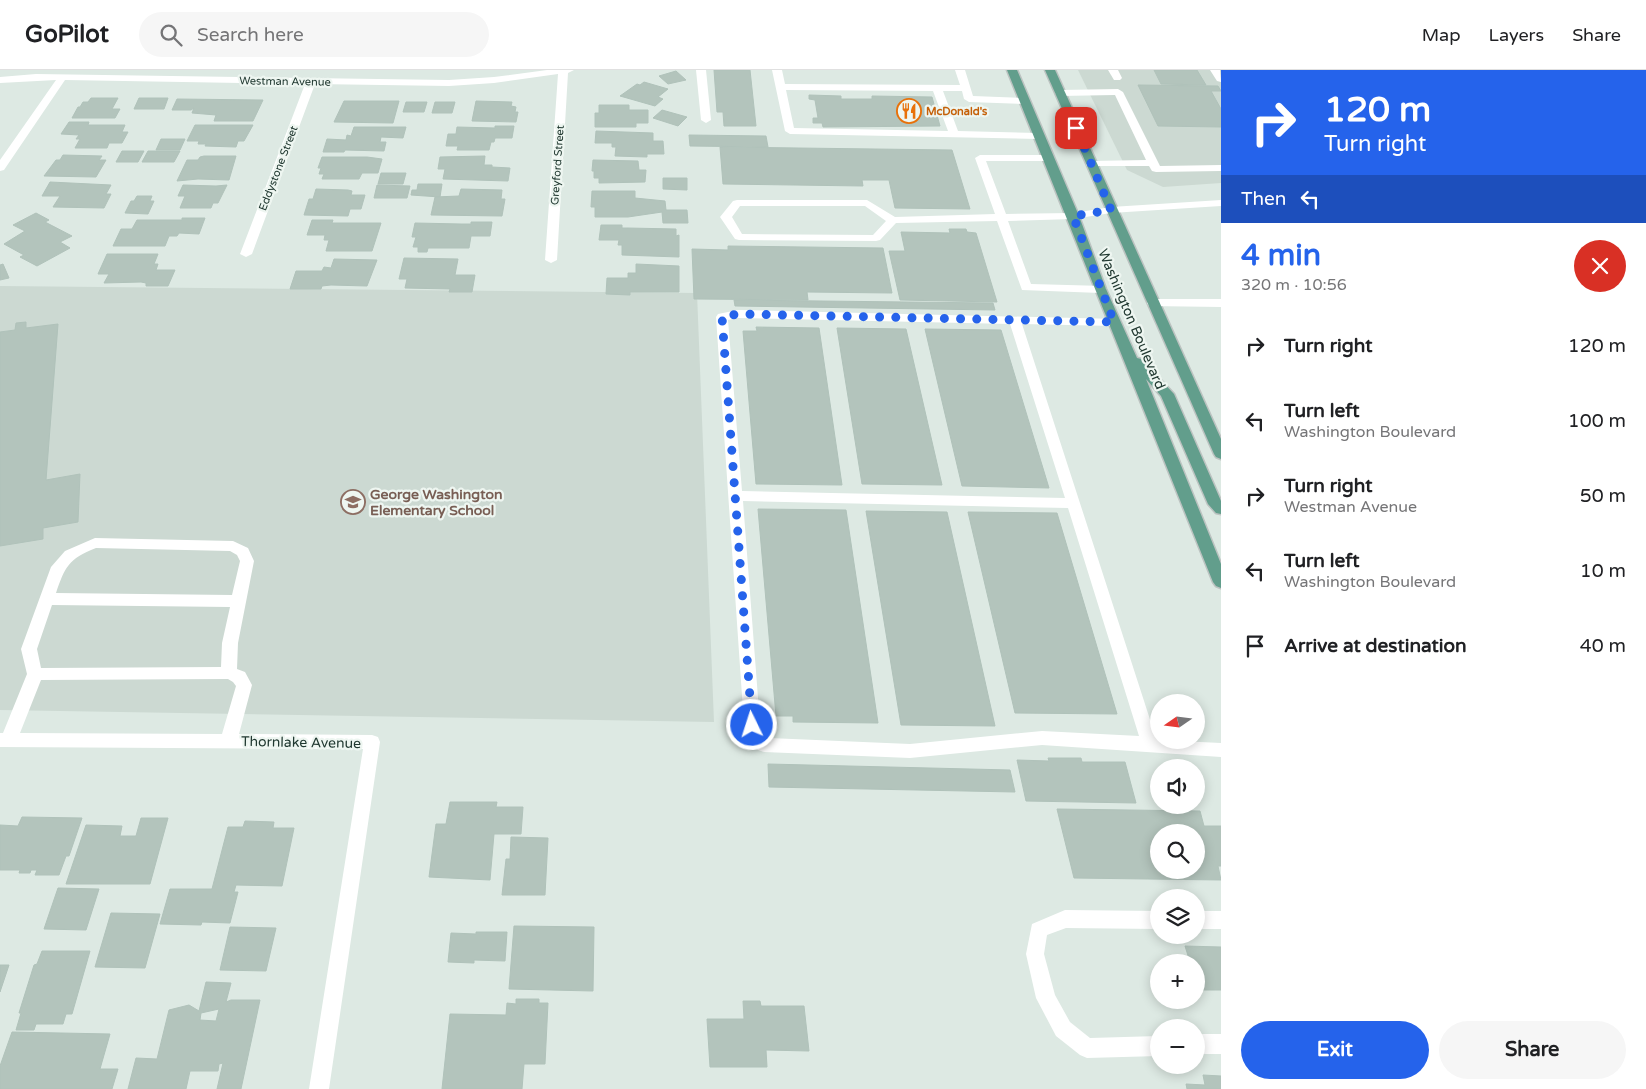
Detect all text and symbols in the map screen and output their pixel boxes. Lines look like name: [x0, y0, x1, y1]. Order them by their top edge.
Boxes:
search box: [139, 12, 489, 57]
text: GoPilot: [25, 20, 109, 49]
icon: search: [157, 21, 185, 49]
text: Search here: [197, 24, 304, 46]
text: Map: [1422, 24, 1461, 46]
text: Layers: [1489, 24, 1544, 46]
text: Share: [1572, 24, 1621, 46]
street label: Westman Avenue: [239, 74, 331, 89]
text: 120 m: [1324, 89, 1431, 131]
icon: right: [1241, 90, 1306, 155]
restaurant icon: McDonald's: [896, 98, 922, 124]
place label: McDonald's: [926, 105, 988, 118]
pin: [1055, 107, 1097, 149]
icon: arrive: [1062, 114, 1090, 142]
street label: Eddystone Street: [256, 124, 301, 212]
street label: Greyford Street: [548, 125, 567, 206]
text: Turn right: [1324, 131, 1426, 157]
icon: left: [1296, 185, 1324, 213]
text: Then: [1241, 188, 1286, 210]
text: 4 min: [1241, 237, 1321, 274]
button: close: [1574, 240, 1626, 292]
street label: Washington Boulevard: [1094, 247, 1169, 392]
text: 320 m · 10:56: [1241, 275, 1347, 295]
icon: right: [1241, 332, 1269, 360]
text: Turn right: [1284, 335, 1372, 357]
text: 120 m: [1568, 335, 1626, 357]
text: Turn left: [1284, 400, 1360, 422]
icon: left: [1241, 407, 1269, 435]
text: 100 m: [1568, 410, 1626, 432]
text: Washington Boulevard: [1284, 422, 1456, 442]
text: Turn right: [1284, 475, 1372, 497]
icon: right: [1241, 482, 1269, 510]
text: 50 m: [1580, 485, 1626, 507]
place label: George Washington Elementary School: [370, 486, 502, 519]
school or university icon: George Washington Elementary School: [340, 489, 366, 515]
text: Westman Avenue: [1284, 497, 1417, 517]
text: Turn left: [1284, 550, 1360, 572]
icon: left: [1241, 557, 1269, 585]
text: 10 m: [1580, 560, 1626, 582]
text: Washington Boulevard: [1284, 572, 1456, 592]
icon: arrive: [1241, 632, 1269, 660]
text: Arrive at destination: [1284, 635, 1467, 657]
text: 40 m: [1580, 635, 1626, 657]
north arrow: [1150, 694, 1205, 749]
map controls: [1150, 694, 1205, 1074]
position arrow: [725, 698, 777, 750]
street label: Thornlake Avenue: [241, 733, 361, 752]
button: sound: [1150, 759, 1205, 814]
button: search: [1150, 824, 1205, 879]
button: layers: [1150, 889, 1205, 944]
button: +: [1150, 954, 1205, 1009]
button: −: [1150, 1019, 1205, 1074]
button: Exit: [1241, 1021, 1429, 1079]
button: Share: [1439, 1021, 1626, 1079]

